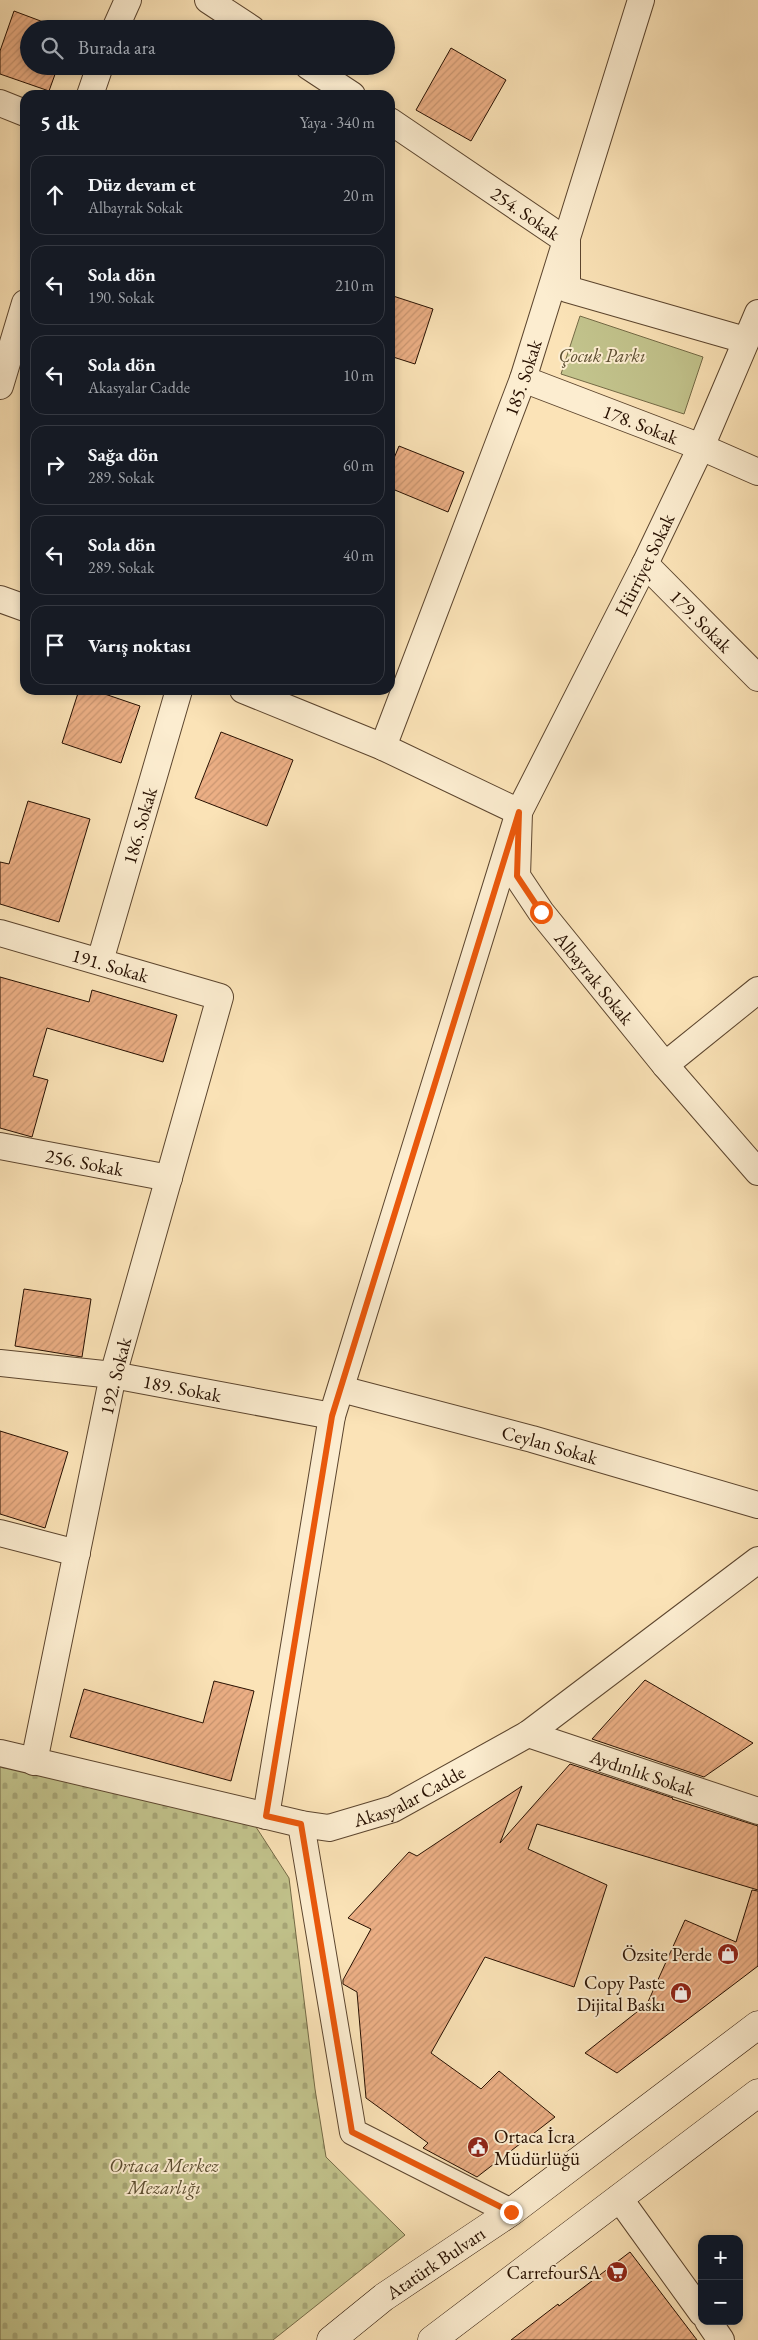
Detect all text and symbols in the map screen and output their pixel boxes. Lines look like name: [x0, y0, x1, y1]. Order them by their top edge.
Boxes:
search box: [20, 20, 395, 75]
icon: search: [38, 34, 66, 62]
text: Burada ara: [78, 35, 156, 60]
text: 5 dk: [40, 109, 79, 136]
text: Yaya · 340 m: [300, 112, 375, 133]
text: Düz devam et: [88, 172, 196, 197]
icon: ahead: [41, 181, 69, 209]
street label: 254. Sokak: [486, 181, 566, 247]
text: 20 m: [343, 185, 374, 206]
text: Albayrak Sokak: [88, 197, 183, 218]
text: Sola dön: [88, 262, 156, 287]
icon: left: [41, 271, 69, 299]
text: 210 m: [335, 275, 374, 296]
text: 190. Sokak: [88, 287, 154, 308]
street label: 185. Sokak: [498, 335, 548, 419]
park label: Çocuk Parkı: [558, 343, 646, 368]
text: Sola dön: [88, 352, 156, 377]
icon: left: [41, 361, 69, 389]
text: 10 m: [343, 365, 374, 386]
text: Akasyalar Cadde: [88, 377, 190, 398]
street label: 178. Sokak: [599, 399, 683, 451]
text: Sağa dön: [88, 442, 159, 467]
icon: right: [41, 451, 69, 479]
text: 60 m: [343, 455, 374, 476]
text: 289. Sokak: [88, 467, 154, 488]
street label: Hürriyet Sokak: [609, 508, 681, 620]
text: Sola dön: [88, 532, 156, 557]
icon: left: [41, 541, 69, 569]
text: 40 m: [343, 545, 374, 566]
text: 289. Sokak: [88, 557, 154, 578]
street label: 179. Sokak: [664, 584, 738, 659]
icon: arrive: [41, 631, 69, 659]
text: Varış noktası: [88, 633, 191, 658]
street label: 186. Sokak: [117, 783, 163, 867]
route start: [530, 901, 553, 924]
street label: Albayrak Sokak: [548, 926, 640, 1031]
street label: 191. Sokak: [69, 943, 153, 989]
street label: 256. Sokak: [43, 1143, 127, 1182]
street label: 192. Sokak: [94, 1334, 137, 1417]
street label: 189. Sokak: [141, 1369, 224, 1408]
street label: Ceylan Sokak: [499, 1420, 602, 1471]
street label: Aydınlık Sokak: [586, 1743, 699, 1802]
street label: Akasyalar Cadde: [349, 1759, 470, 1833]
place label: Özsite Perde: [622, 1942, 712, 1967]
shop icon: Özsite Perde: [716, 1942, 740, 1966]
place label: Copy Paste Dijital Baskı: [577, 1970, 665, 2017]
shop icon: Copy Paste Dijital Baskı: [669, 1981, 693, 2005]
place label: Ortaca İcra Müdürlüğü: [494, 2124, 580, 2171]
public building icon: Ortaca İcra Müdürlüğü: [466, 2135, 490, 2159]
park label: Ortaca Merkez Mezarlığı: [109, 2153, 219, 2200]
route end: [500, 2201, 523, 2224]
street label: Atatürk Bulvarı: [380, 2221, 490, 2306]
map controls: [698, 2235, 743, 2325]
button: +: [698, 2235, 743, 2280]
place label: CarrefourSA: [507, 2260, 602, 2285]
supermarket icon: CarrefourSA: [605, 2260, 629, 2284]
button: −: [698, 2280, 743, 2325]

